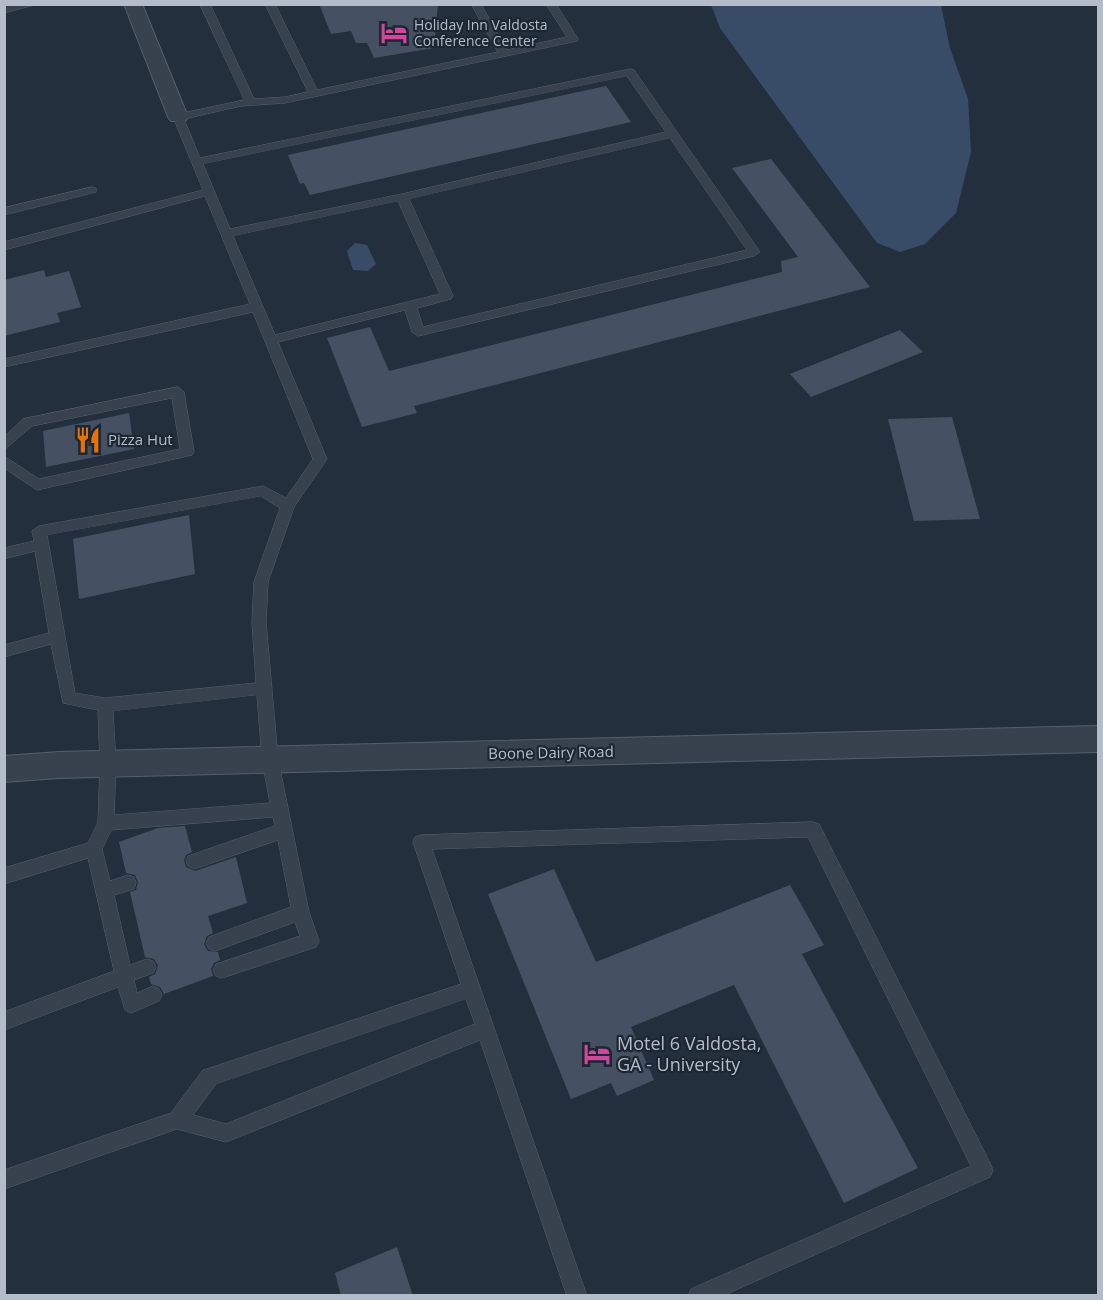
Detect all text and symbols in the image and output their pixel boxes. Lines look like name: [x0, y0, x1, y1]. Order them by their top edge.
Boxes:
place label: Holiday Inn Valdosta Conference Center: [414, 15, 548, 50]
hotel icon: Holiday Inn Valdosta Conference Center: [379, 18, 409, 48]
restaurant icon: Pizza Hut: [73, 425, 103, 455]
place label: Pizza Hut: [108, 429, 173, 449]
street label: Boone Dairy Road: [488, 741, 614, 763]
place label: Motel 6 Valdosta, GA - University: [617, 1031, 762, 1076]
hotel icon: Motel 6 Valdosta, GA - University: [582, 1039, 612, 1069]

